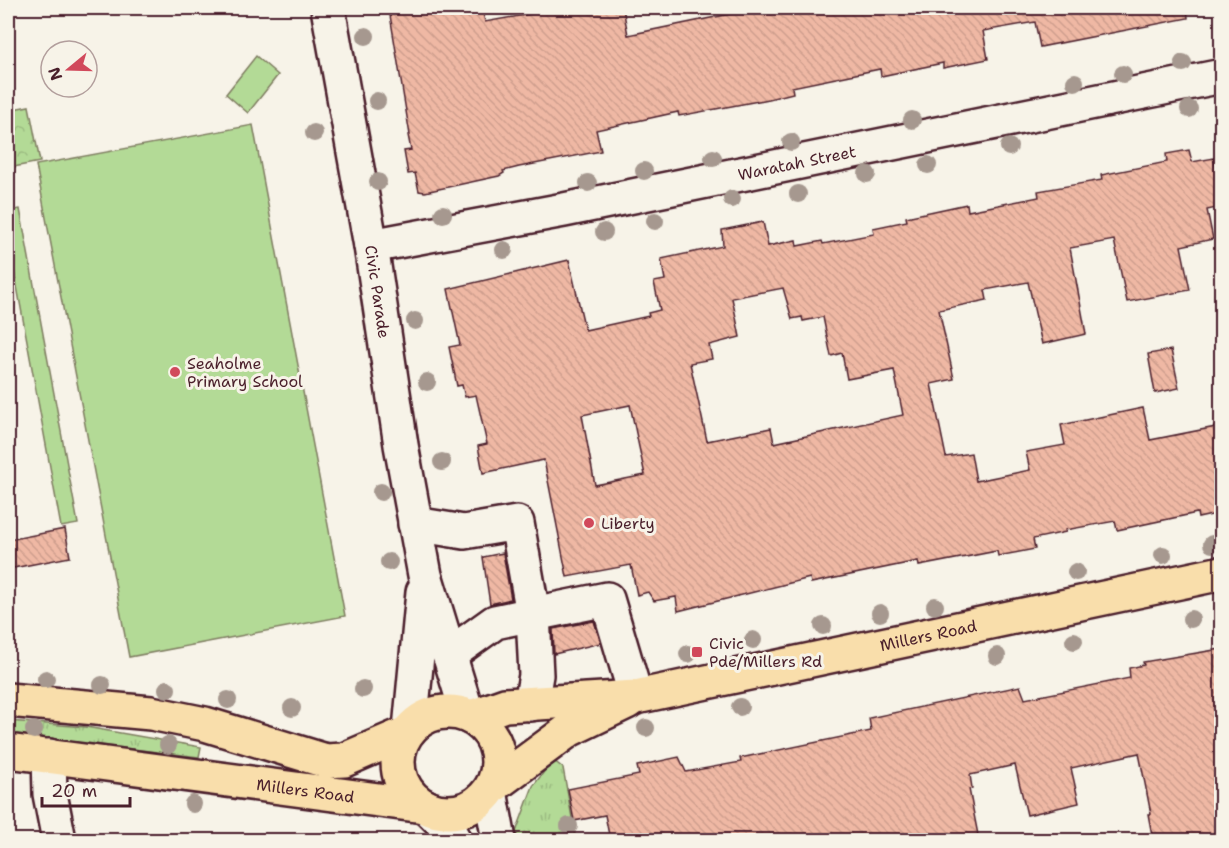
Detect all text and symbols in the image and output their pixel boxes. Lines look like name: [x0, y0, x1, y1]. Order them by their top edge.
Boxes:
north arrow: [39, 39, 99, 99]
text: N: [43, 64, 67, 83]
street label: Waratah Street: [736, 140, 858, 185]
street label: Civic Parade: [360, 244, 395, 340]
place label: Seaholme Primary School: [187, 353, 303, 392]
marker: Seaholme Primary School: [168, 365, 182, 379]
place label: Liberty: [601, 513, 655, 534]
marker: Liberty: [582, 516, 596, 530]
street label: Millers Road: [878, 615, 979, 656]
place label: Civic Pde/Millers Rd: [709, 633, 822, 672]
marker: Civic Pde/Millers Rd: [690, 645, 704, 659]
scale bar: [42, 770, 130, 808]
street label: Millers Road: [255, 773, 356, 807]
text: 20 m: [51, 779, 97, 803]

